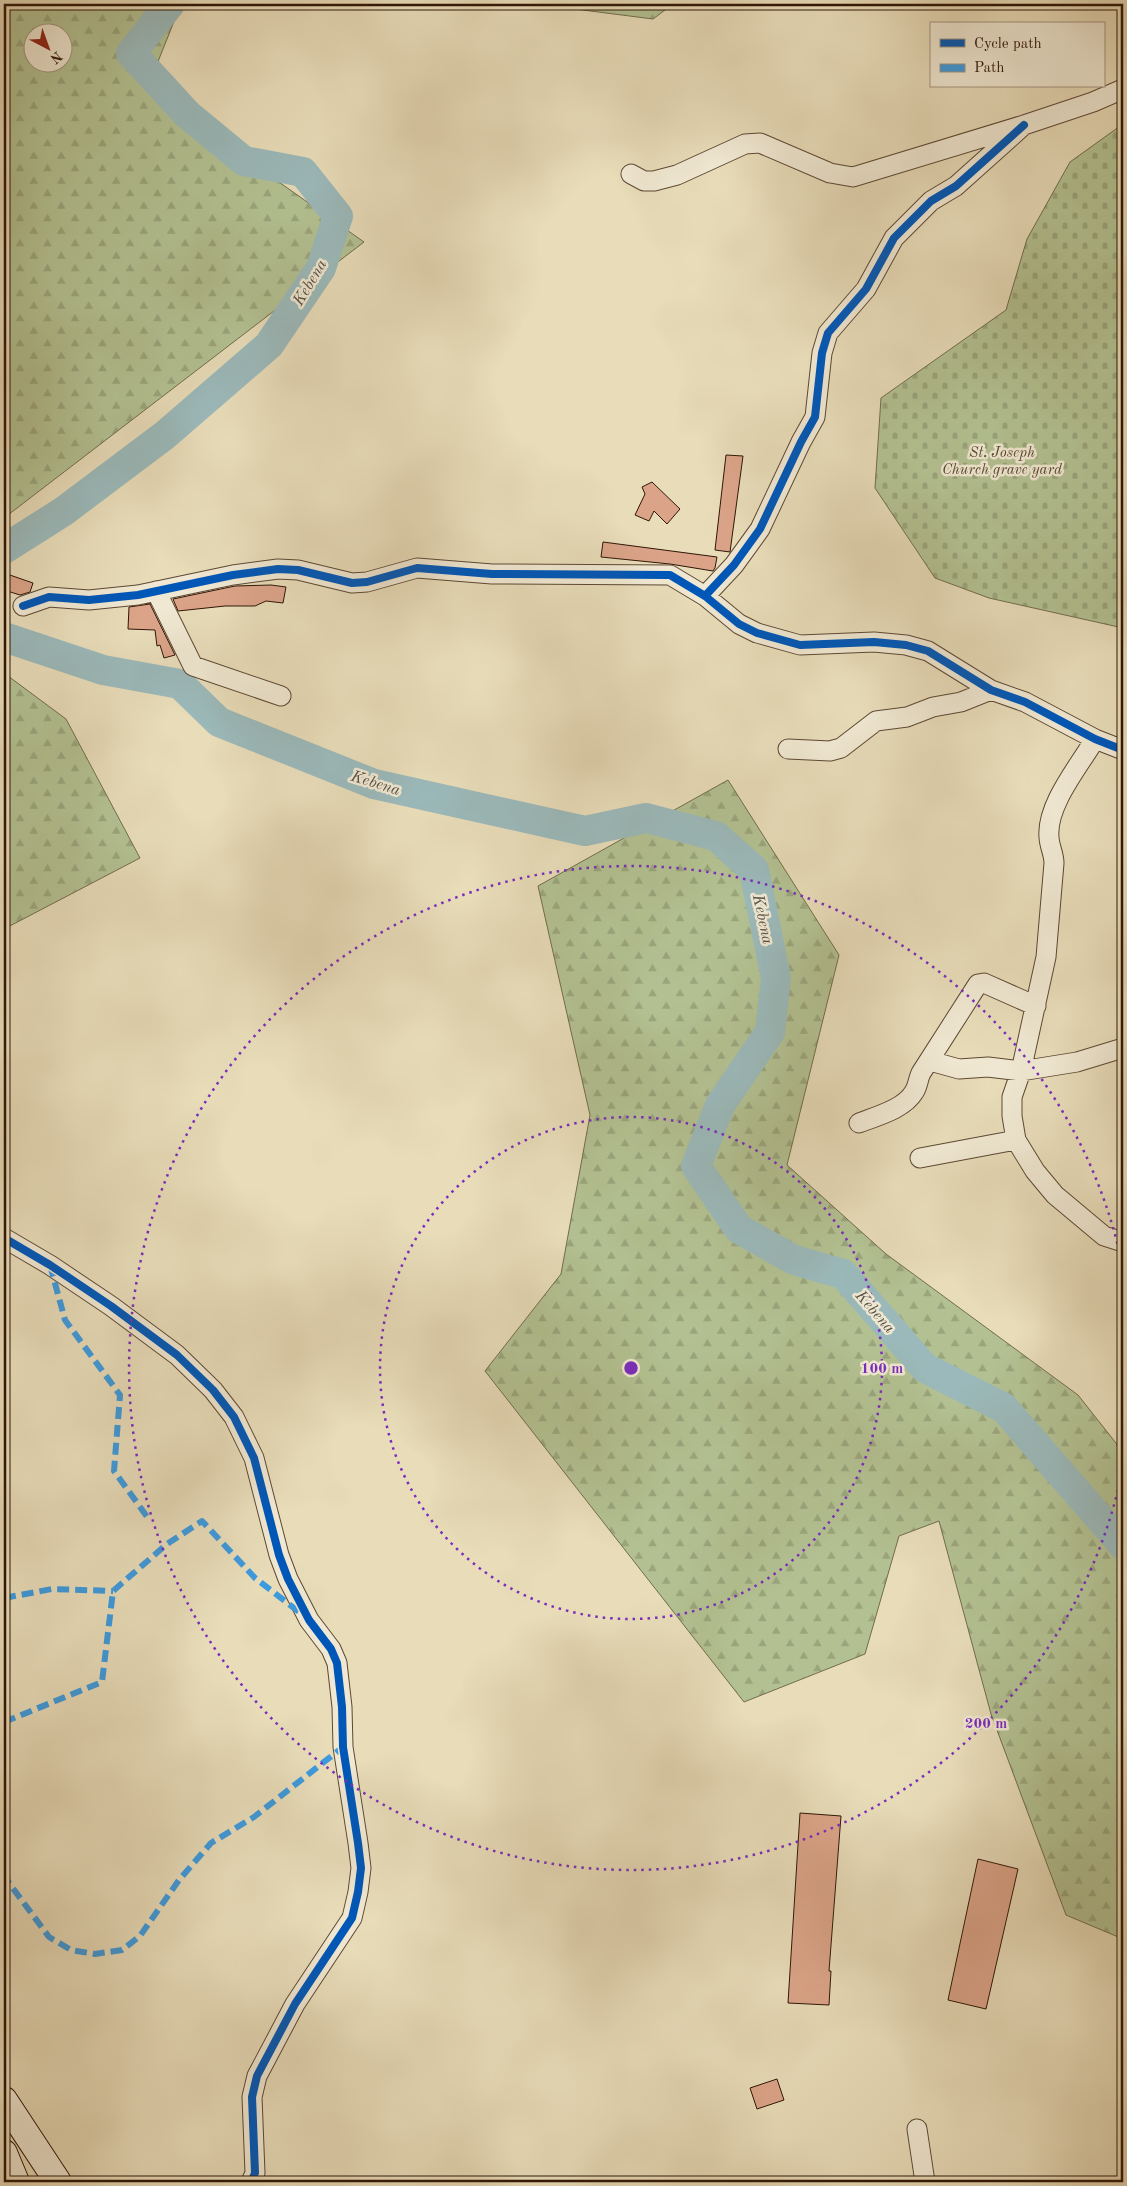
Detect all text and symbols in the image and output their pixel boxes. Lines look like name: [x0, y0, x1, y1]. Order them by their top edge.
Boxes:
north arrow: [22, 22, 72, 72]
legend: [930, 22, 1104, 88]
text: Cycle path: [974, 37, 1042, 52]
text: N: [47, 48, 65, 66]
text: Path: [974, 61, 1004, 76]
water label: Kebena: [290, 257, 331, 310]
park label: St. Joseph Church grave yard: [942, 446, 1063, 478]
water label: Kebena: [348, 769, 402, 799]
water label: Kebena: [749, 892, 775, 946]
water label: Kebena: [851, 1287, 897, 1337]
centre of rings: [622, 1359, 640, 1377]
text: 100 m: [861, 1362, 903, 1377]
text: 200 m: [965, 1717, 1007, 1732]

